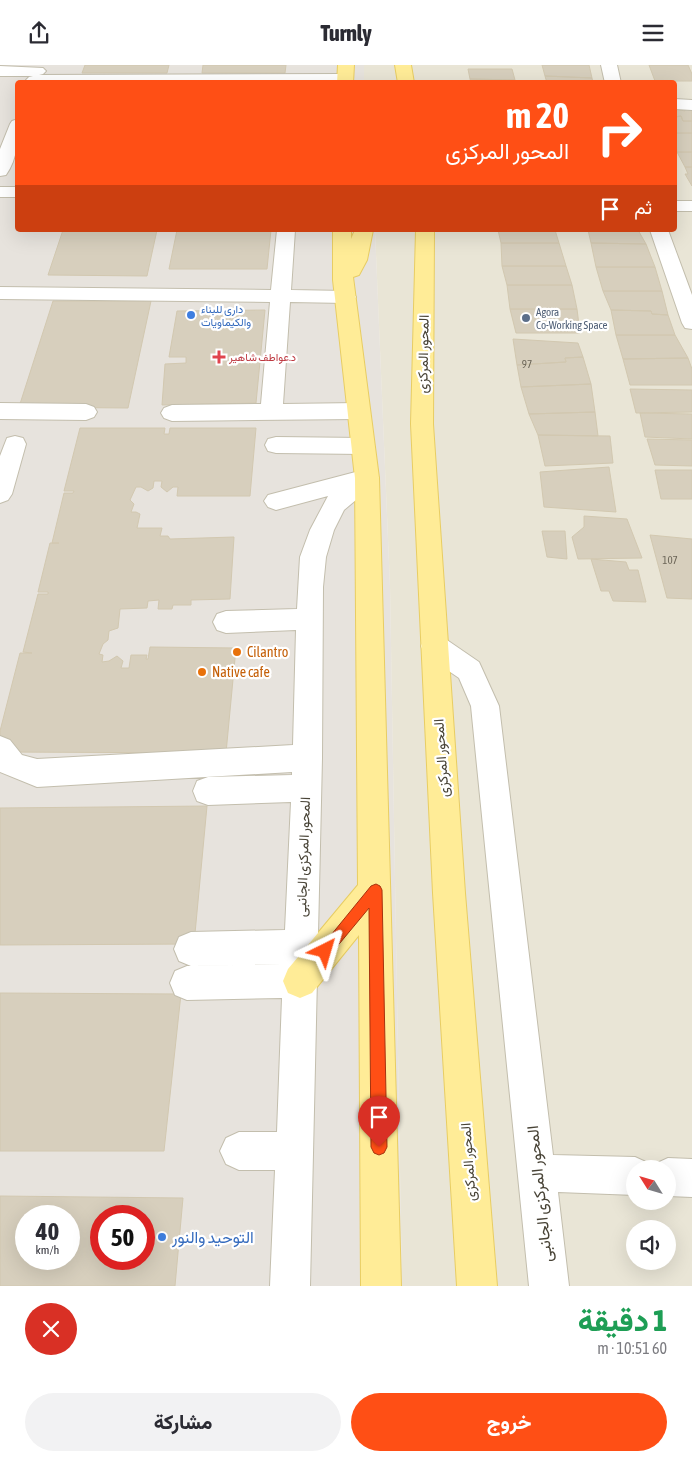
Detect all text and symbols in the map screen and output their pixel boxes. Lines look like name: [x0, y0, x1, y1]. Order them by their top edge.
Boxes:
icon: share: [25, 19, 53, 47]
icon: menu: [639, 19, 667, 47]
text: Turnly: [320, 20, 372, 46]
text: 20 m: [506, 95, 569, 135]
icon: right: [587, 100, 652, 165]
text: المحور المركزى: [445, 138, 569, 164]
icon: arrive: [596, 195, 624, 223]
text: ثم: [634, 196, 652, 218]
place label: دارى للبناء والكيماويات: [201, 303, 251, 329]
place label: Agora Co-Working Space: [536, 306, 608, 331]
marker: دارى للبناء والكيماويات: [185, 309, 197, 321]
marker: Agora Co-Working Space: [520, 312, 532, 324]
street label: المحور المركزى: [414, 315, 433, 394]
marker: د.عواطف شاهير: [213, 351, 225, 363]
place label: د.عواطف شاهير: [228, 351, 296, 364]
house number: 97: [522, 358, 532, 370]
house number: 107: [662, 554, 678, 566]
place label: Cilantro: [247, 644, 288, 660]
marker: Cilantro: [231, 646, 243, 658]
place label: Native cafe: [212, 664, 270, 680]
marker: Native cafe: [196, 666, 208, 678]
street label: المحور المركزى: [430, 718, 453, 798]
street label: المحور المركزى الجانبى: [293, 797, 314, 917]
position arrow: [298, 924, 350, 976]
pin: [358, 1096, 400, 1147]
icon: arrive: [365, 1103, 393, 1131]
street label: المحور المركزى: [457, 1122, 480, 1202]
street label: المحور المركزى الجانبى: [523, 1124, 557, 1263]
north arrow: [626, 1160, 676, 1210]
map controls: [626, 1160, 676, 1270]
speed limit sign: 50: [90, 1205, 155, 1270]
text: 40: [36, 1217, 59, 1245]
button: sound: [626, 1220, 676, 1270]
place label: التوحيد والنور: [171, 1228, 254, 1248]
marker: التوحيد والنور: [156, 1231, 168, 1243]
text: km/h: [36, 1243, 59, 1257]
button: close: [25, 1303, 77, 1355]
text: 1 دقيقة: [578, 1303, 667, 1337]
text: 60 m · 10:51: [597, 1339, 667, 1357]
button: مشاركة: [25, 1393, 341, 1451]
button: خروج: [351, 1393, 667, 1451]

